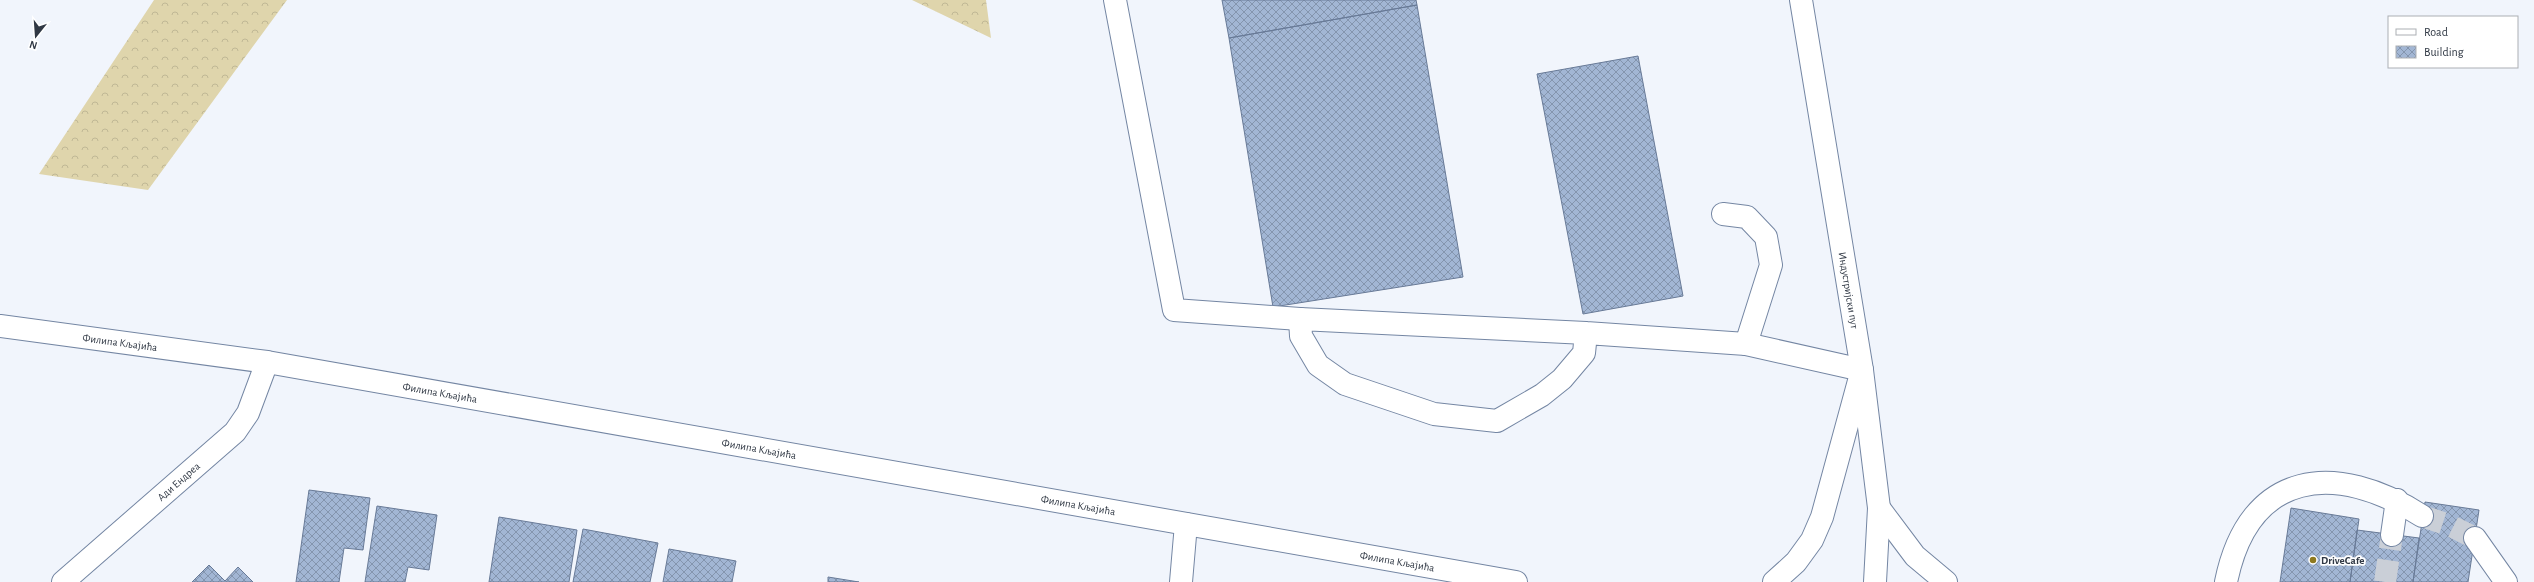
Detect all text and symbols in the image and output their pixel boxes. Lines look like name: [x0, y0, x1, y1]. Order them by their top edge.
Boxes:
north arrow: [16, 16, 56, 56]
legend: [2388, 16, 2518, 68]
text: Road: [2424, 26, 2448, 38]
text: N: [28, 39, 38, 51]
text: Building: [2424, 46, 2464, 58]
street label: Индустријски пут: [1837, 251, 1860, 329]
street label: Филипа Кљајића: [82, 332, 158, 353]
street label: Филипа Кљајића: [402, 381, 478, 405]
street label: Филипа Кљајића: [721, 437, 797, 461]
street label: Ади Ендреа: [155, 460, 202, 503]
street label: Филипа Кљајића: [1040, 493, 1116, 517]
street label: Филипа Кљајића: [1359, 550, 1435, 574]
marker: DriveCafe: [2308, 555, 2318, 565]
place label: DriveCafe: [2321, 555, 2364, 566]

